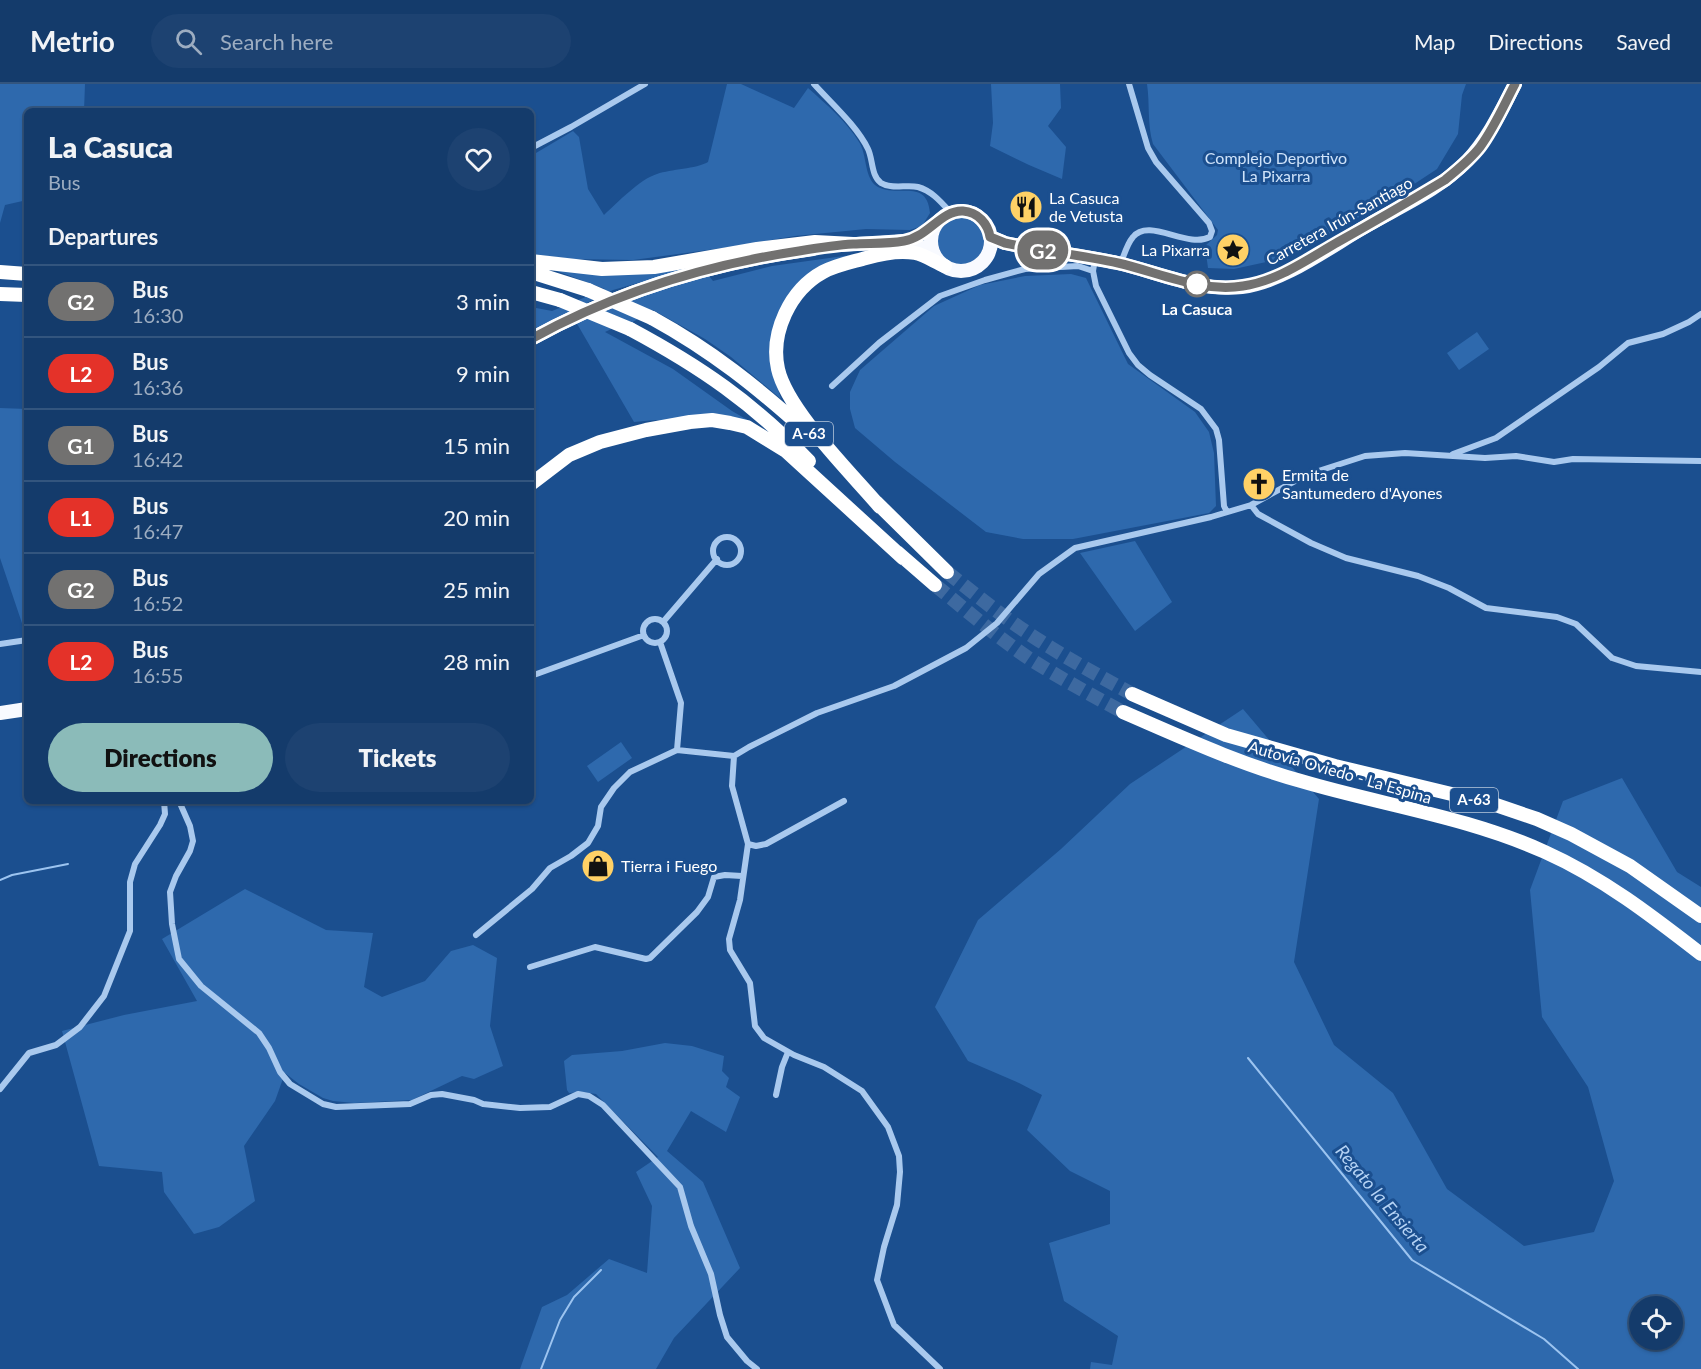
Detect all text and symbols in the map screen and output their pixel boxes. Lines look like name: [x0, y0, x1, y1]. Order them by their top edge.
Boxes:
search box: [151, 14, 571, 68]
text: Metrio: [30, 24, 115, 58]
icon: search: [172, 25, 205, 58]
text: Search here: [220, 28, 333, 55]
text: Map: [1414, 29, 1455, 54]
text: Directions: [1488, 29, 1583, 54]
text: Saved: [1616, 29, 1671, 54]
button: heart: [447, 128, 510, 191]
text: La Casuca: [48, 130, 173, 164]
park label: Complejo Deportivo La Pixarra: [1205, 148, 1347, 185]
text: Bus: [48, 170, 81, 194]
street label: Carretera Irún-Santiago: [1262, 172, 1415, 269]
place label: La Casuca de Vetusta: [1049, 188, 1123, 225]
restaurant icon: La Casuca de Vetusta: [1008, 189, 1044, 225]
text: Departures: [48, 223, 158, 250]
line badge: G2: [1016, 230, 1070, 270]
place icon: La Pixarra: [1215, 232, 1251, 268]
text: G2: [1029, 238, 1057, 263]
place label: La Pixarra: [1141, 240, 1210, 259]
marker: La Casuca: [1184, 271, 1210, 297]
text: Bus: [132, 276, 168, 303]
text: 3 min: [456, 288, 510, 315]
text: G2: [67, 289, 95, 314]
place label: La Casuca: [1162, 299, 1232, 318]
text: 16:30: [132, 303, 183, 327]
text: Bus: [132, 348, 168, 375]
text: 9 min: [456, 360, 510, 387]
text: L2: [69, 361, 93, 386]
text: 16:36: [132, 375, 183, 399]
text: Bus: [132, 420, 168, 447]
road number: A-63: [785, 422, 833, 446]
text: 15 min: [443, 432, 510, 459]
text: G1: [67, 433, 95, 458]
text: 16:42: [132, 447, 183, 471]
place label: Ermita de Santumedero d'Ayones: [1282, 465, 1443, 502]
church icon: Ermita de Santumedero d'Ayones: [1241, 466, 1277, 502]
text: Bus: [132, 492, 168, 519]
text: 20 min: [443, 504, 510, 531]
text: L1: [69, 505, 93, 530]
text: 16:47: [132, 519, 183, 543]
text: Bus: [132, 564, 168, 591]
text: 25 min: [443, 576, 510, 603]
text: G2: [67, 577, 95, 602]
text: 16:52: [132, 591, 183, 615]
text: Bus: [132, 636, 168, 663]
text: 28 min: [443, 648, 510, 675]
text: L2: [69, 649, 93, 674]
text: 16:55: [132, 663, 183, 687]
button: Directions: [48, 723, 273, 792]
button: Tickets: [285, 723, 510, 792]
street label: Autovía Oviedo - La Espina: [1246, 736, 1434, 807]
road number: A-63: [1450, 788, 1498, 812]
shop icon: Tierra i Fuego: [580, 848, 616, 884]
place label: Tierra i Fuego: [621, 856, 717, 875]
water label: Regato la Ensierta: [1331, 1140, 1434, 1257]
map controls: [1629, 1296, 1683, 1350]
button: locate: [1629, 1296, 1683, 1350]

